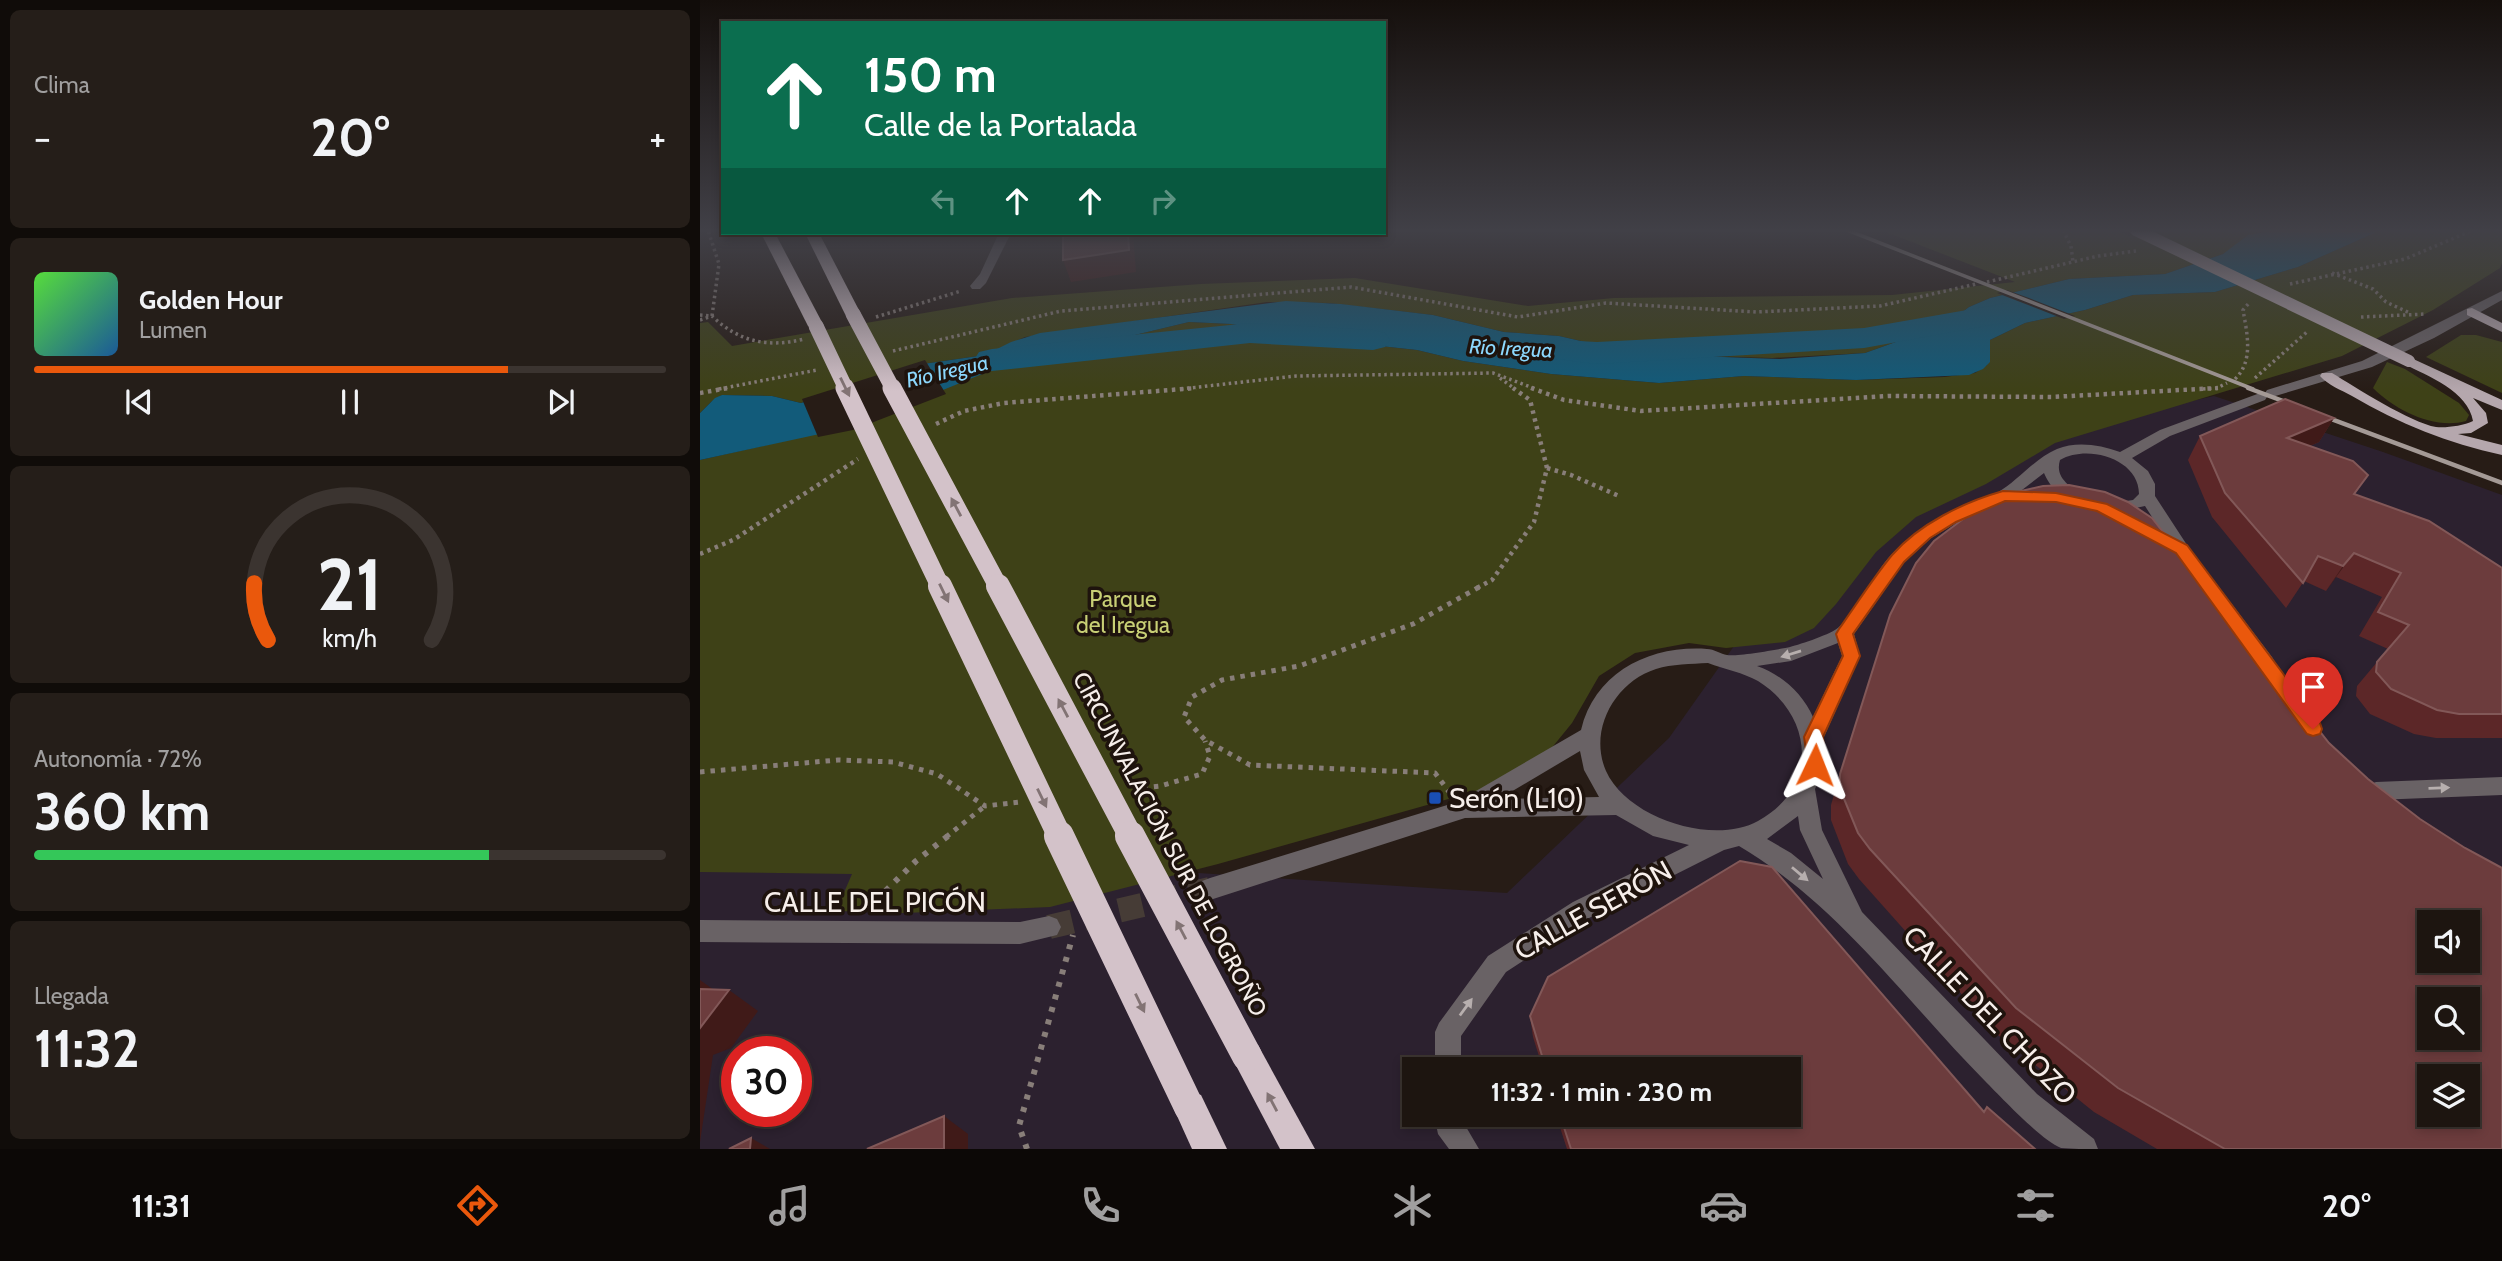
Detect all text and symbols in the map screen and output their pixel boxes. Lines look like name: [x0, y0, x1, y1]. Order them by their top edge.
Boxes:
text: 150 m: [864, 45, 997, 104]
icon: ahead: [749, 49, 840, 140]
text: Clima: [34, 71, 90, 99]
text: Calle de la Portalada: [864, 105, 1137, 144]
text: 20°: [310, 106, 390, 169]
text: −: [34, 114, 51, 161]
text: +: [649, 114, 666, 161]
icon: left: [925, 182, 963, 220]
icon: ahead: [998, 182, 1036, 220]
icon: ahead: [1071, 182, 1109, 220]
icon: right: [1144, 182, 1182, 220]
text: Golden Hour: [139, 284, 282, 316]
text: Lumen: [139, 316, 207, 344]
water label: Río Iregua: [1469, 333, 1553, 363]
water label: Río Iregua: [903, 349, 991, 393]
one-way arrow: [840, 377, 851, 397]
icon: previous: [120, 383, 158, 421]
icon: pause: [331, 383, 369, 421]
icon: next: [542, 383, 580, 421]
one-way arrow: [950, 497, 962, 517]
text: 21: [317, 541, 383, 629]
one-way arrow: [938, 582, 949, 603]
park label: Parque del Iregua: [1076, 585, 1170, 639]
text: km/h: [323, 623, 377, 653]
one-way arrow: [1780, 649, 1801, 659]
pin: [2283, 657, 2343, 729]
street label: CIRCUNVALACIÓN SUR DE LOGROÑO: [1067, 667, 1273, 1021]
icon: arrive: [2294, 668, 2332, 706]
one-way arrow: [1057, 698, 1068, 718]
position arrow: [1778, 728, 1852, 802]
text: Autonomía · 72%: [34, 745, 202, 773]
text: 360 km: [34, 780, 210, 843]
place label: Serón (L10): [1449, 781, 1584, 815]
one-way arrow: [2428, 783, 2450, 794]
one-way arrow: [1036, 788, 1047, 808]
marker: Serón (L10): [1427, 790, 1443, 806]
street label: CALLE SERÓN: [1508, 853, 1678, 967]
one-way arrow: [1791, 866, 1808, 881]
street label: CALLE DEL PICÓN: [764, 885, 986, 919]
map controls: [2417, 910, 2480, 1127]
button: sound: [2417, 910, 2480, 973]
street label: CALLE DEL CHOZO: [1896, 919, 2084, 1111]
one-way arrow: [1175, 920, 1187, 940]
text: Llegada: [34, 982, 109, 1010]
button: search: [2417, 987, 2480, 1050]
one-way arrow: [1134, 993, 1145, 1013]
one-way arrow: [1459, 998, 1473, 1016]
text: 11:32: [34, 1017, 139, 1080]
speed limit sign: 30: [721, 1036, 812, 1127]
button: layers: [2417, 1064, 2480, 1127]
text: 11:32 · 1 min · 230 m: [1491, 1076, 1712, 1108]
one-way arrow: [1267, 1092, 1279, 1112]
icon: directions: [453, 1181, 502, 1230]
icon: music: [765, 1181, 814, 1230]
icon: phone: [1076, 1181, 1125, 1230]
icon: climate: [1388, 1181, 1437, 1230]
icon: car: [1699, 1181, 1748, 1230]
icon: filters: [2011, 1181, 2060, 1230]
text: 11:31: [131, 1186, 191, 1225]
text: 20°: [2322, 1186, 2371, 1225]

